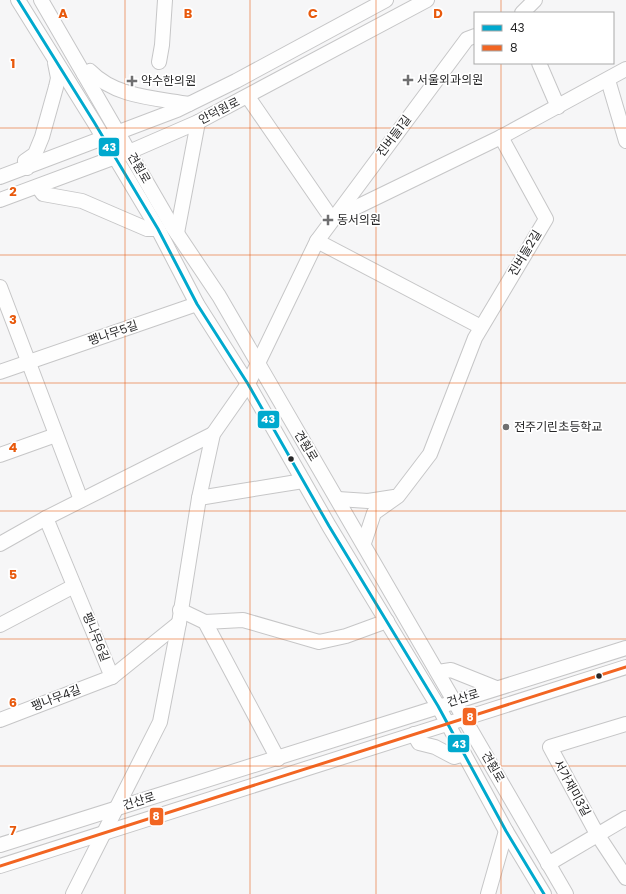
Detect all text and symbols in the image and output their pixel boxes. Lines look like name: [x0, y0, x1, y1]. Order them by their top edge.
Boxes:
text: A: [58, 4, 68, 23]
text: B: [184, 4, 193, 23]
text: C: [308, 4, 318, 23]
text: D: [433, 4, 443, 23]
legend: [474, 12, 614, 64]
text: 43: [510, 19, 525, 36]
text: 8: [510, 39, 518, 56]
text: 1: [11, 54, 15, 73]
place label: 서울외과의원: [417, 71, 483, 88]
place label: 약수한의원: [141, 72, 196, 89]
marker: 서울외과의원: [402, 74, 414, 86]
marker: 약수한의원: [126, 75, 138, 87]
street label: 안덕원로: [195, 93, 242, 128]
street label: 진버들1길: [372, 111, 415, 160]
line badge: 43: [98, 137, 120, 157]
text: 43: [102, 139, 116, 155]
street label: 견훤로: [124, 149, 155, 186]
text: 2: [9, 182, 17, 201]
place label: 동서의원: [337, 211, 381, 228]
marker: 동서의원: [322, 214, 334, 226]
street label: 진버들2길: [504, 226, 545, 279]
text: 3: [9, 310, 17, 329]
street label: 팽나무5길: [86, 316, 140, 349]
line badge: 43: [257, 410, 280, 429]
text: 43: [261, 411, 275, 427]
place label: 전주기린초등학교: [514, 418, 602, 435]
marker: 전주기린초등학교: [501, 422, 511, 432]
street label: 견훤로: [291, 427, 322, 464]
text: 4: [9, 438, 18, 457]
unlabelled marker: [286, 454, 296, 464]
text: 5: [9, 565, 17, 584]
street label: 팽나무6길: [79, 610, 114, 664]
unlabelled marker: [594, 671, 604, 681]
street label: 팽나무4길: [29, 680, 83, 715]
street label: 건산로: [445, 685, 481, 710]
text: 6: [9, 693, 17, 712]
line badge: 8: [462, 707, 477, 726]
text: 8: [466, 709, 474, 725]
line badge: 43: [447, 734, 470, 753]
text: 43: [452, 736, 466, 752]
street label: 견훤로: [478, 748, 509, 785]
street label: 서가재미3길: [550, 756, 595, 819]
street label: 건산로: [121, 788, 157, 813]
line badge: 8: [149, 807, 164, 826]
text: 8: [152, 808, 160, 824]
text: 7: [10, 821, 17, 840]

